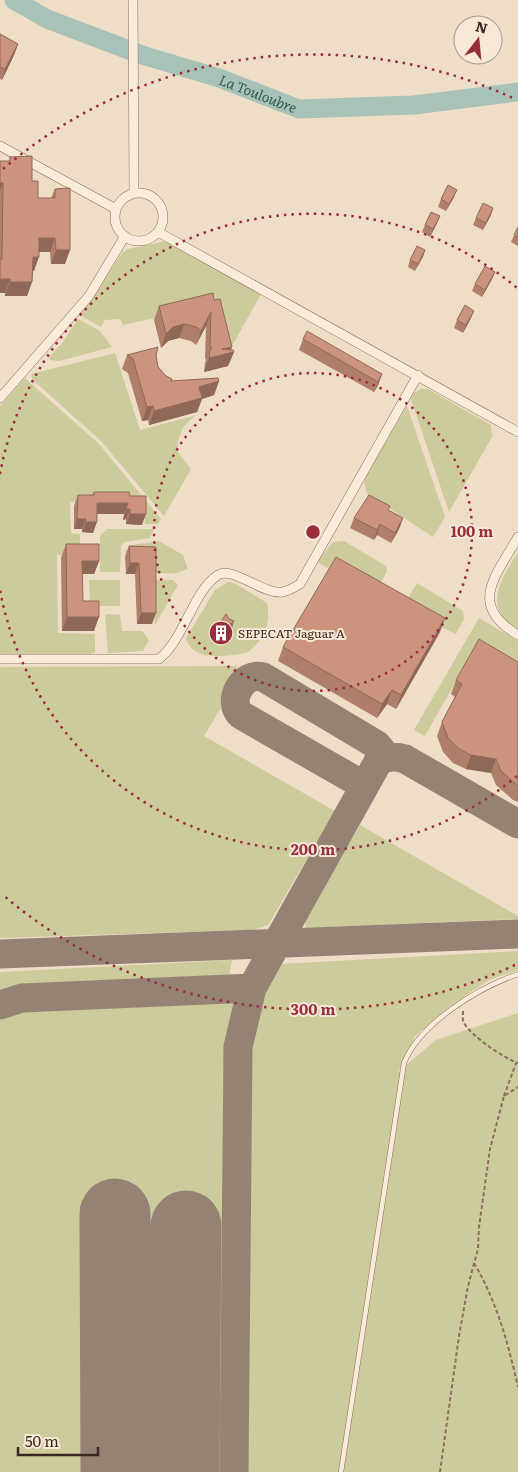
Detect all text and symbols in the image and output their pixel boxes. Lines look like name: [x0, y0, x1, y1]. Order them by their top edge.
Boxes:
north arrow: [453, 15, 503, 65]
text: N: [473, 15, 491, 38]
water label: La Touloubre: [216, 69, 300, 117]
text: 100 m: [451, 519, 493, 542]
centre of rings: [304, 523, 322, 541]
building icon: SEPECAT Jaguar A: [208, 620, 234, 646]
place label: SEPECAT Jaguar A: [238, 624, 345, 642]
text: 200 m: [291, 837, 335, 860]
text: 300 m: [291, 997, 335, 1020]
scale bar: [18, 1424, 98, 1456]
text: 50 m: [25, 1429, 59, 1452]

